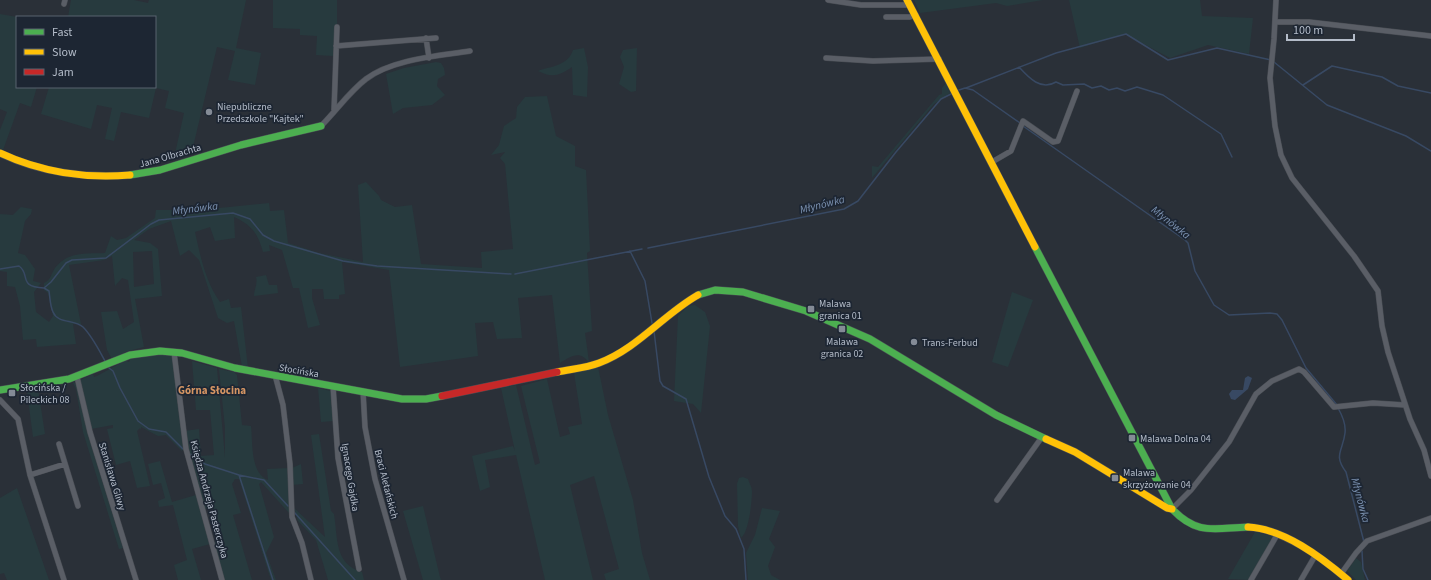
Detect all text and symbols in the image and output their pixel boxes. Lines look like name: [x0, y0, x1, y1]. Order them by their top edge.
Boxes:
legend: [16, 16, 156, 88]
scale bar: [1287, 16, 1354, 42]
text: 100 m: [1293, 22, 1323, 39]
text: Fast: [52, 24, 72, 41]
text: Slow: [52, 44, 77, 61]
text: Jam: [52, 64, 74, 81]
place label: Niepubliczne Przedszkole "Kajtek": [217, 100, 304, 126]
marker: Niepubliczne Przedszkole "Kajtek": [204, 107, 214, 117]
street label: Jana Olbrachta: [138, 140, 203, 171]
water label: Młynówka: [798, 192, 846, 217]
water label: Młynówka: [171, 198, 219, 219]
water label: Młynówka: [1148, 202, 1193, 243]
place label: Malawa granica 01: [819, 297, 862, 323]
marker: Malawa granica 01: [806, 304, 816, 314]
marker: Malawa granica 02: [837, 324, 847, 334]
place label: Malawa granica 02: [821, 335, 863, 361]
place label: Trans-Ferbud: [922, 336, 978, 350]
marker: Trans-Ferbud: [909, 337, 919, 347]
street label: Słocińska: [278, 361, 320, 381]
place label: Słocińska / Pileckich 08: [20, 381, 70, 407]
district label: Górna Słocina: [178, 383, 246, 398]
marker: Słocińska / Pileckich 08: [7, 388, 17, 398]
place label: Malawa Dolna 04: [1140, 432, 1211, 446]
marker: Malawa Dolna 04: [1127, 433, 1137, 443]
street label: Księdza Andrzeja Pasterczyka: [187, 439, 232, 560]
street label: Stanisława Gliwy: [95, 440, 129, 512]
street label: Ignacego Gajdka: [338, 442, 362, 512]
street label: Braci Aletańskich: [371, 448, 401, 521]
place label: Malawa skrzyżowanie 04: [1123, 466, 1191, 492]
marker: Malawa skrzyżowanie 04: [1110, 473, 1120, 483]
water label: Młynówka: [1347, 476, 1374, 524]

